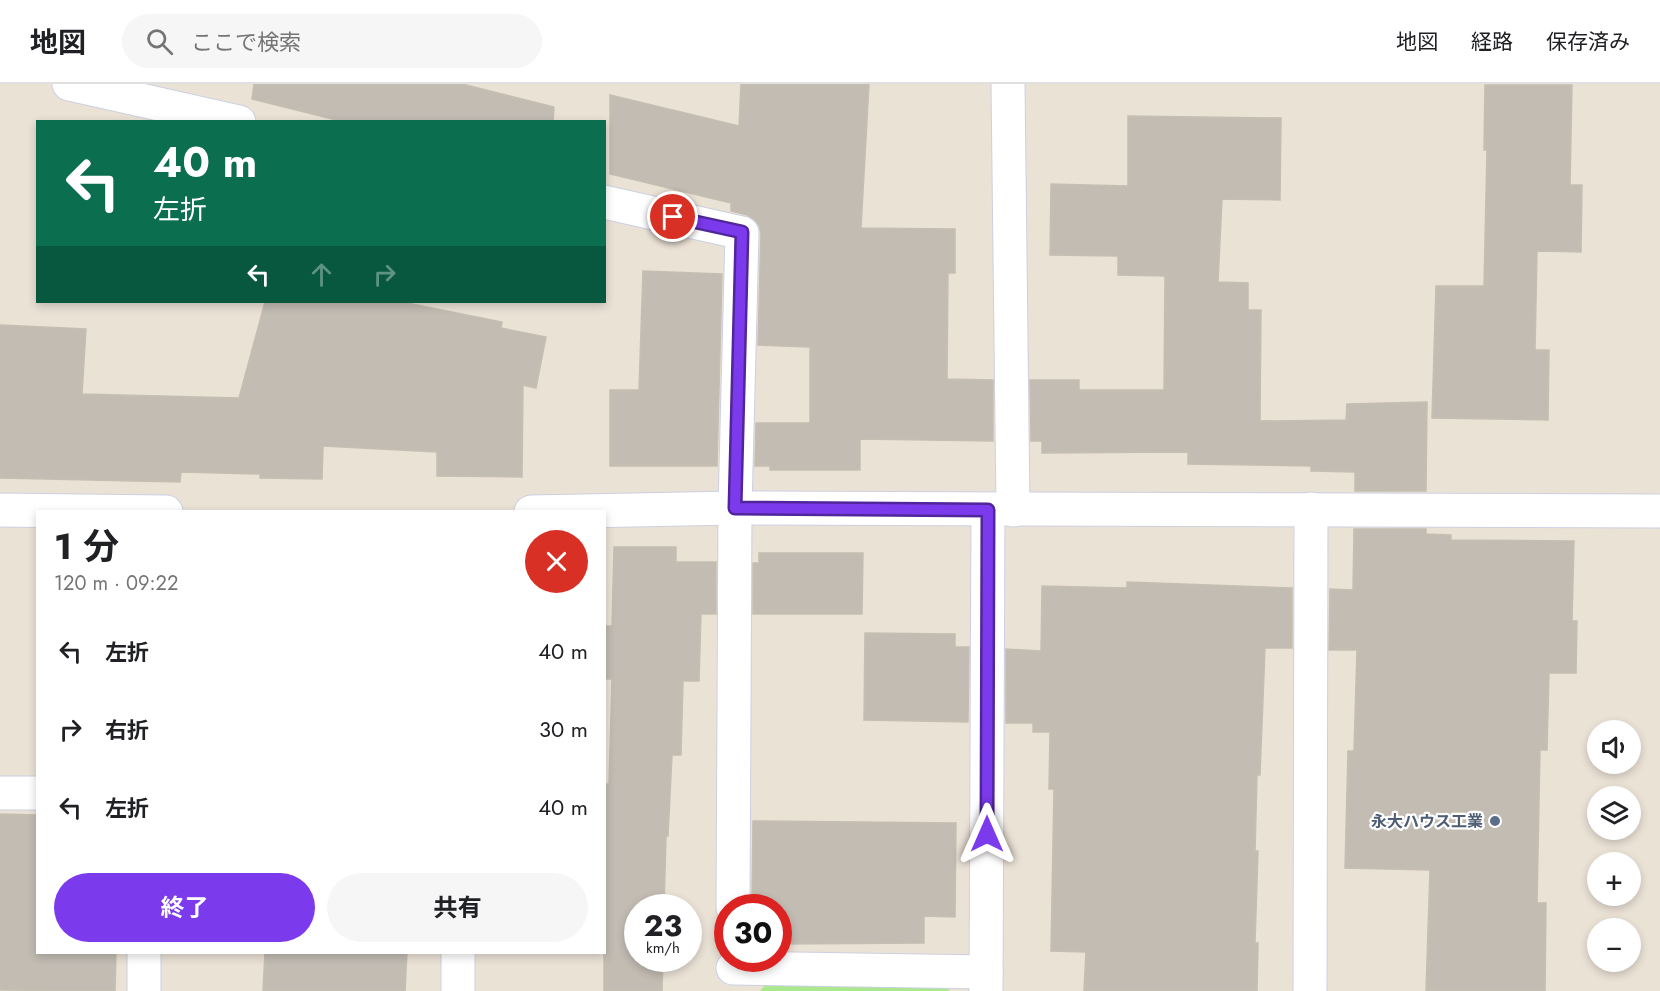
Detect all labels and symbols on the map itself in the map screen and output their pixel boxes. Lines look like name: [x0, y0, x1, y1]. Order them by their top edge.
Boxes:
pin: [647, 191, 698, 242]
position arrow: [955, 802, 1019, 866]
place label: 永大ハウス工業: [1371, 810, 1483, 833]
marker: 永大ハウス工業: [1488, 814, 1502, 828]
speed limit sign: 30: [714, 894, 792, 972]

